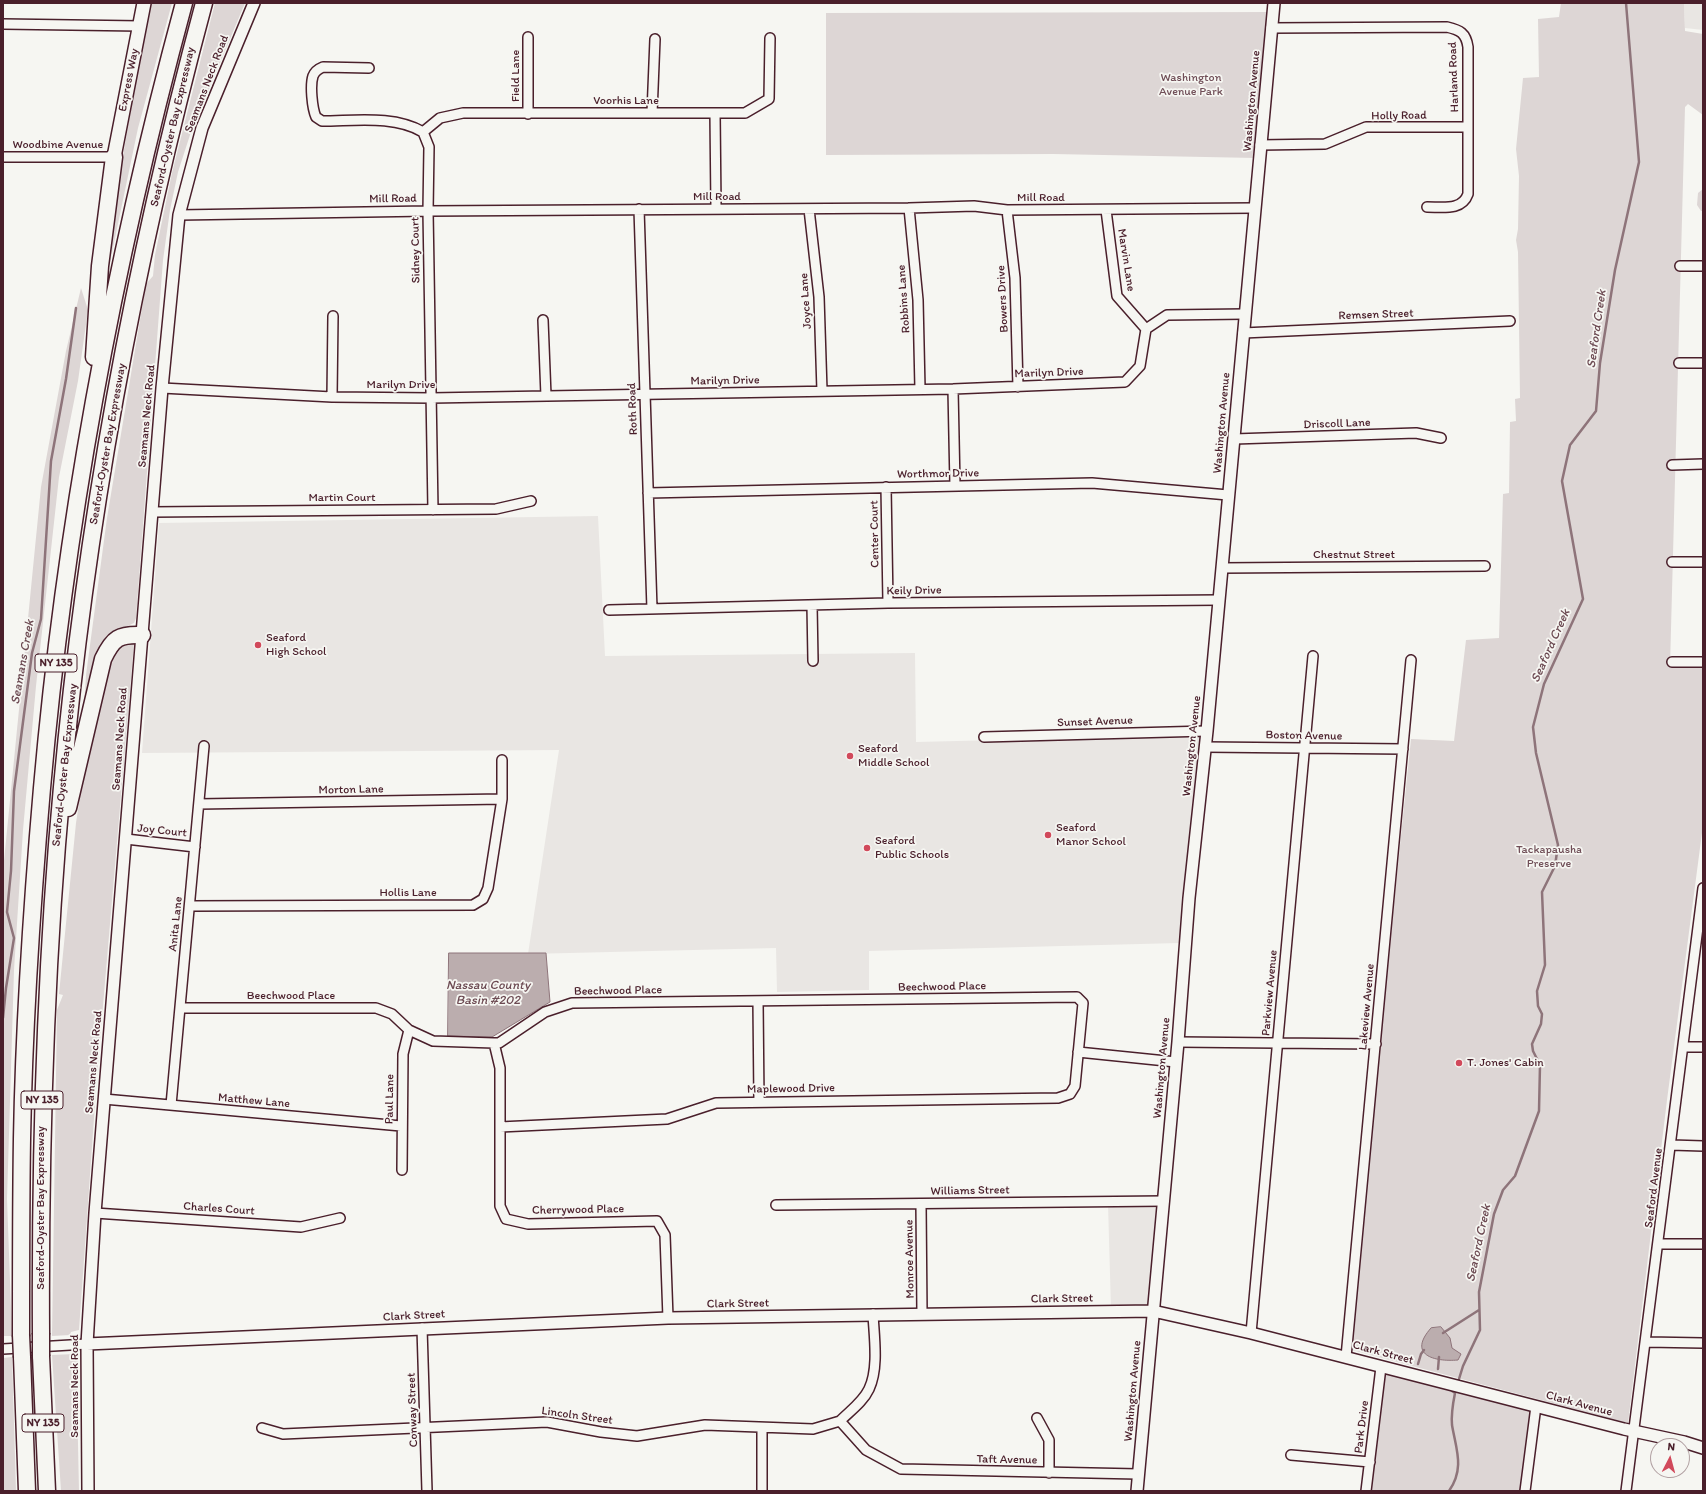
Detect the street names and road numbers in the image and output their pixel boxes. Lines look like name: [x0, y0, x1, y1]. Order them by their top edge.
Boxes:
street label: Seamans Neck Road: [182, 33, 232, 135]
street label: Harland Road: [1446, 41, 1462, 113]
street label: Seaford-Oyster Bay Expressway: [148, 46, 198, 208]
street label: Express Way: [116, 47, 142, 113]
street label: Field Lane: [509, 50, 523, 102]
street label: Washington Avenue: [1240, 50, 1264, 152]
street label: Voorhis Lane: [593, 94, 659, 108]
street label: Holly Road: [1371, 108, 1427, 124]
street label: Woodbine Avenue: [13, 138, 103, 152]
street label: Mill Road: [693, 190, 741, 204]
street label: Mill Road: [369, 191, 417, 207]
street label: Mill Road: [1017, 191, 1065, 205]
street label: Sidney Court: [408, 217, 424, 283]
street label: Marvin Lane: [1114, 228, 1138, 292]
street label: Robbins Lane: [894, 264, 914, 334]
street label: Bowers Drive: [994, 265, 1012, 333]
street label: Joyce Lane: [797, 273, 815, 329]
street label: Remsen Street: [1338, 306, 1414, 324]
street label: Seaford-Oyster Bay Expressway: [87, 362, 129, 526]
street label: Seamans Neck Road: [135, 364, 159, 468]
street label: Marilyn Drive: [1014, 365, 1084, 381]
street label: Washington Avenue: [1210, 372, 1234, 474]
street label: Marilyn Drive: [690, 373, 760, 389]
street label: Marilyn Drive: [366, 378, 436, 392]
street label: Roth Road: [625, 383, 641, 435]
street label: Driscoll Lane: [1303, 416, 1371, 432]
street label: Worthmor Drive: [897, 466, 979, 482]
street label: Martin Court: [308, 491, 376, 505]
street label: Center Court: [867, 500, 883, 568]
street label: Chestnut Street: [1313, 548, 1395, 562]
street label: Keily Drive: [886, 583, 942, 599]
road number: NY 135: [35, 654, 77, 672]
street label: Seaford-Oyster Bay Expressway: [49, 683, 81, 847]
street label: Seamans Neck Road: [109, 687, 131, 791]
street label: Washington Avenue: [1180, 695, 1204, 797]
street label: Sunset Avenue: [1057, 713, 1133, 731]
street label: Boston Avenue: [1265, 728, 1343, 744]
street label: Morton Lane: [318, 782, 384, 798]
street label: Joy Court: [137, 821, 187, 841]
street label: Hollis Lane: [379, 886, 437, 900]
street label: Anita Lane: [166, 896, 186, 952]
street label: Parkview Avenue: [1259, 949, 1281, 1037]
street label: Lakeview Avenue: [1356, 963, 1378, 1051]
street label: Beechwood Place: [898, 979, 986, 995]
street label: Beechwood Place: [574, 983, 662, 999]
street label: Beechwood Place: [247, 989, 335, 1003]
street label: Seamans Neck Road: [82, 1010, 106, 1114]
street label: Washington Avenue: [1150, 1017, 1174, 1119]
street label: Paul Lane: [382, 1074, 398, 1124]
street label: Maplewood Drive: [747, 1081, 835, 1097]
road number: NY 135: [21, 1091, 63, 1109]
street label: Matthew Lane: [217, 1091, 291, 1111]
street label: Seaford-Oyster Bay Expressway: [34, 1126, 48, 1290]
street label: Seaford Avenue: [1642, 1147, 1666, 1229]
street label: Williams Street: [930, 1183, 1010, 1199]
street label: Charles Court: [183, 1199, 255, 1219]
street label: Cherrywood Place: [532, 1202, 624, 1218]
street label: Monroe Avenue: [902, 1219, 918, 1299]
street label: Clark Street: [1031, 1291, 1093, 1307]
street label: Clark Street: [707, 1296, 769, 1312]
street label: Clark Street: [382, 1307, 446, 1325]
street label: Seamans Neck Road: [68, 1334, 82, 1438]
street label: Clark Street: [1351, 1338, 1415, 1368]
street label: Washington Avenue: [1121, 1340, 1145, 1442]
street label: Conway Street: [404, 1372, 422, 1448]
street label: Clark Avenue: [1544, 1388, 1614, 1420]
street label: Park Drive: [1352, 1400, 1372, 1454]
street label: Lincoln Street: [540, 1404, 614, 1428]
road number: NY 135: [22, 1414, 64, 1432]
street label: Taft Avenue: [976, 1452, 1038, 1468]

